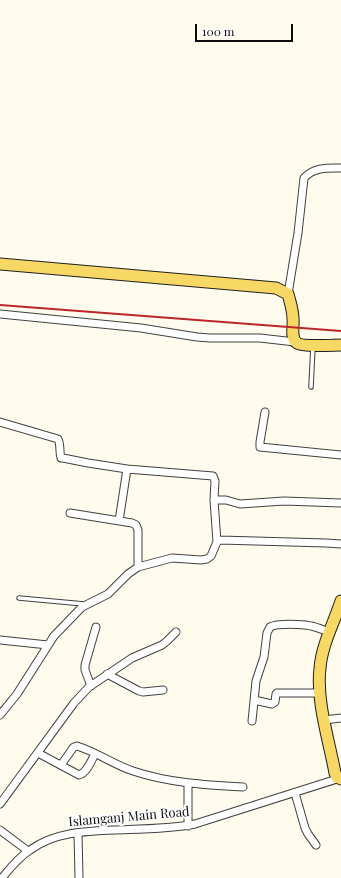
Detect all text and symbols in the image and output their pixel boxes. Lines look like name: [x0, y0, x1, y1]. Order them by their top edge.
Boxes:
scale bar: [197, 16, 295, 42]
text: 100 m: [202, 23, 234, 39]
street label: Islamganj Main Road: [68, 804, 190, 830]

